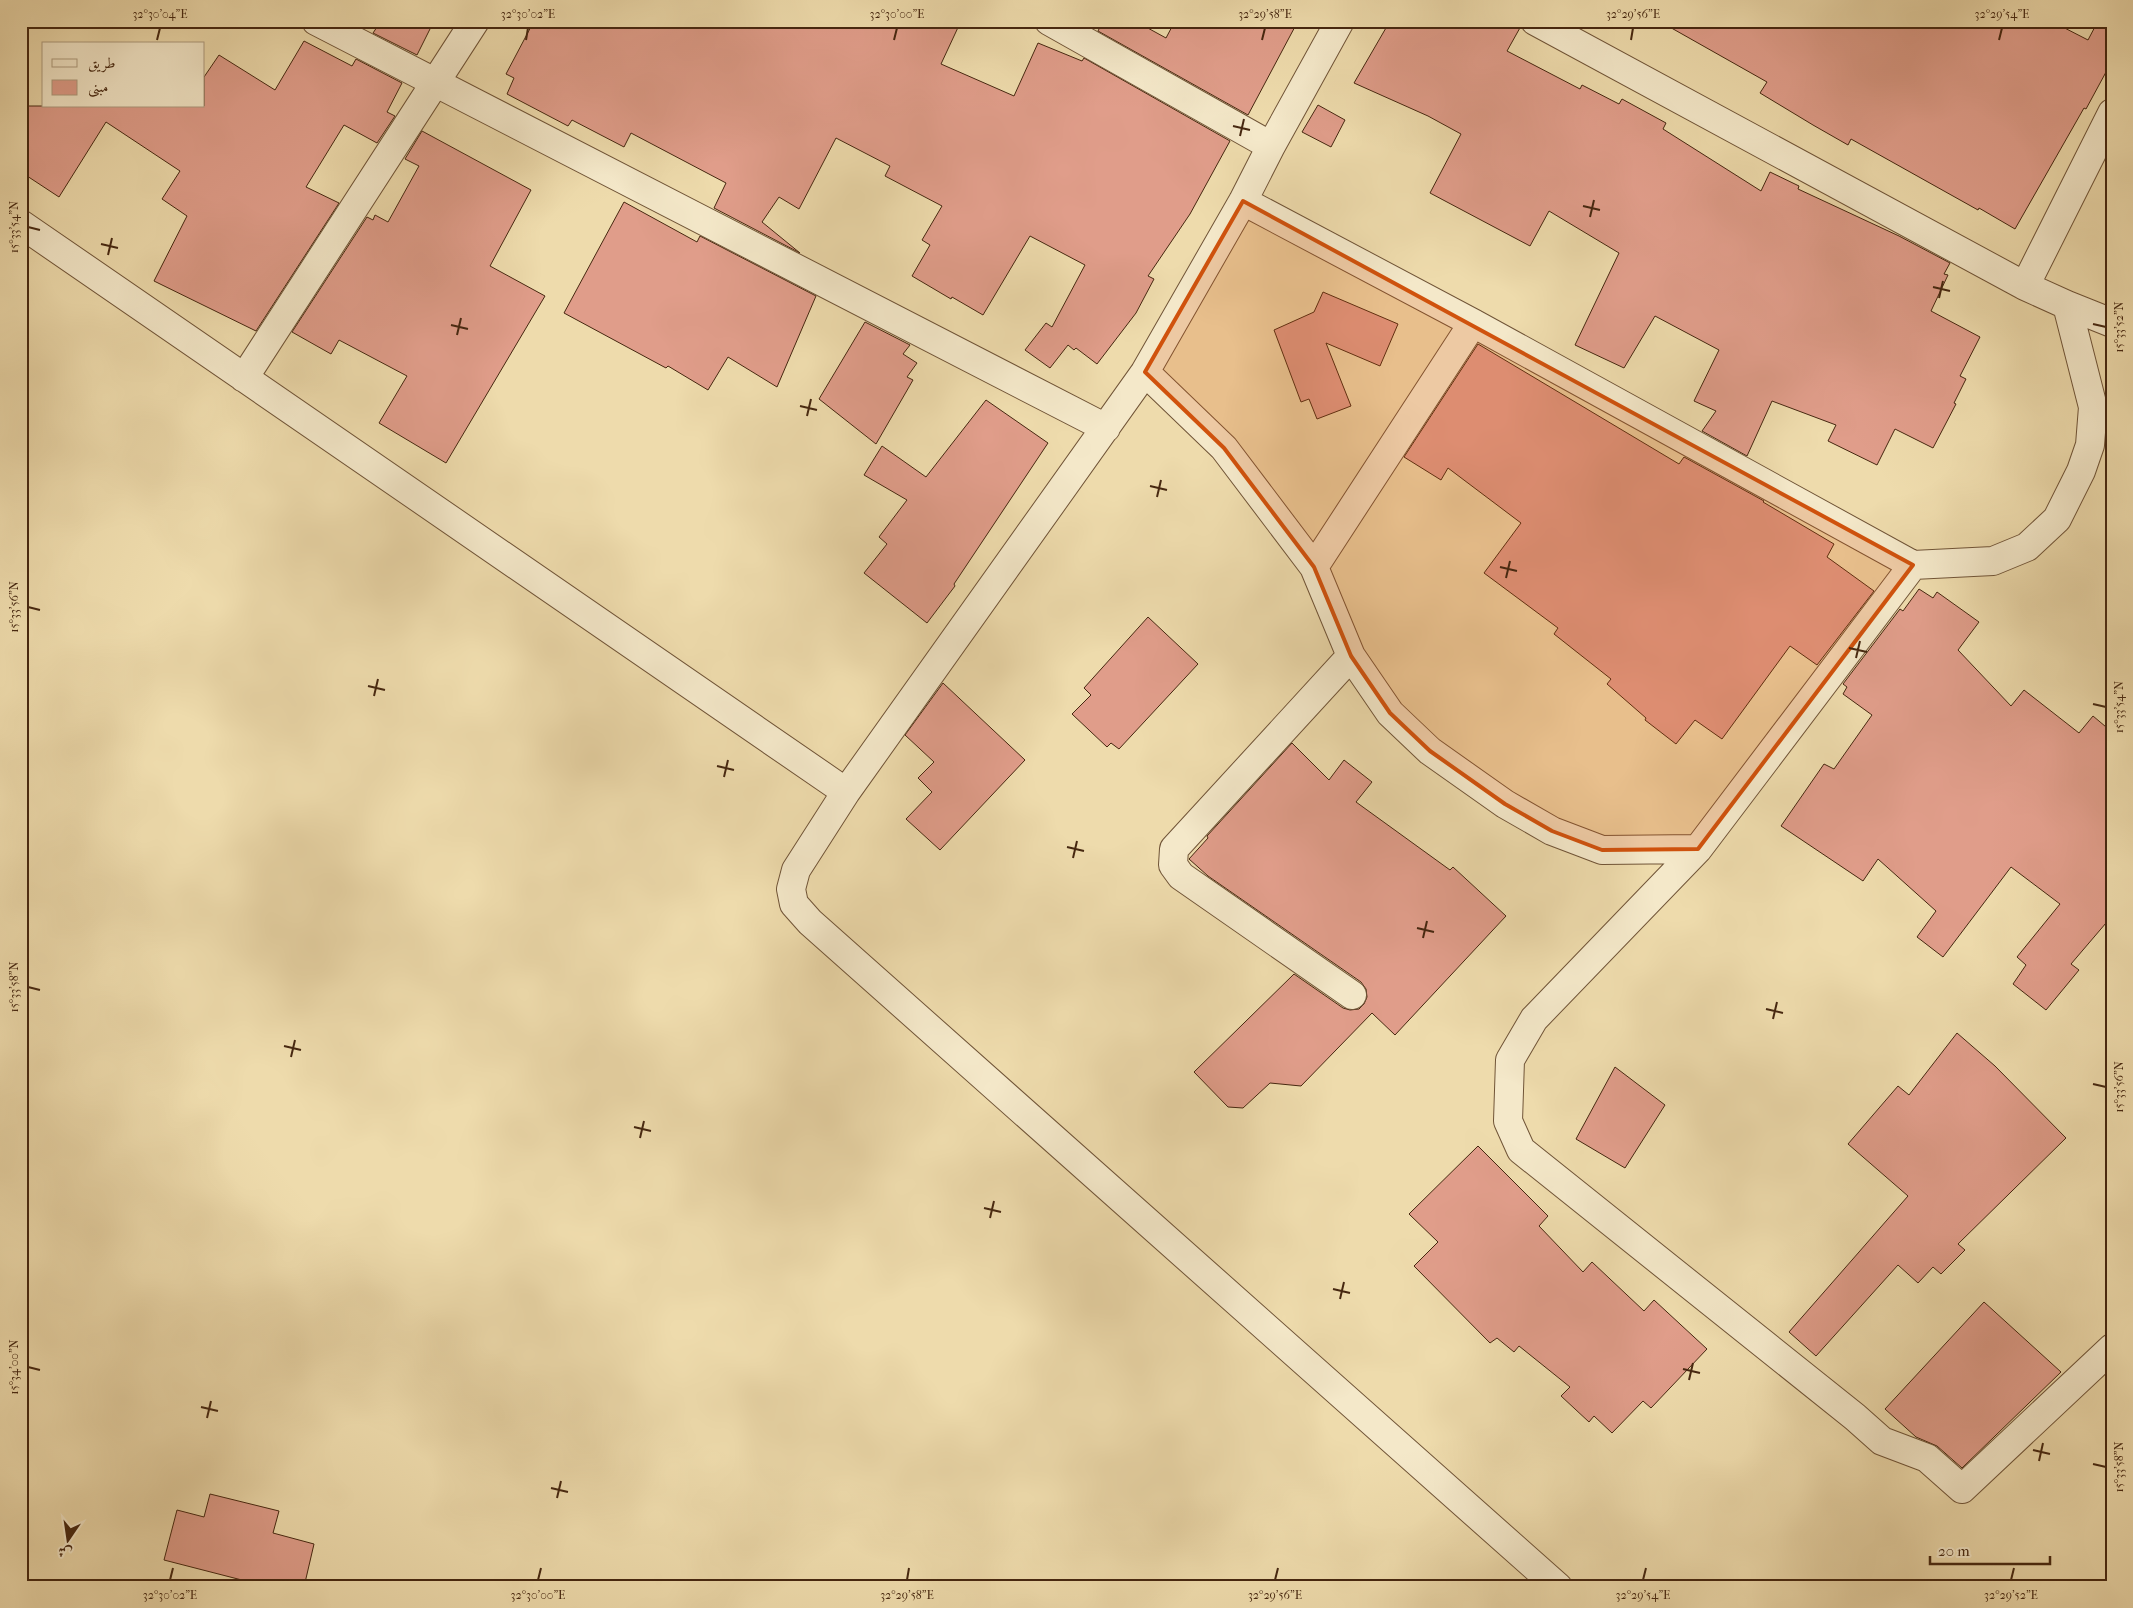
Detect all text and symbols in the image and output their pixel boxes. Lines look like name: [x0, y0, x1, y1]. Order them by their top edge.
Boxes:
text: 32°30'04"E: [132, 7, 188, 21]
text: 32°30'02"E: [501, 7, 555, 21]
text: 32°30'00"E: [870, 7, 924, 21]
text: 32°29'58"E: [1238, 7, 1292, 21]
text: 32°29'56"E: [1606, 7, 1660, 21]
text: 32°29'54"E: [1975, 7, 2029, 21]
legend: [42, 42, 205, 108]
text: طريق: [88, 54, 115, 73]
text: مبنى: [88, 78, 108, 98]
text: 15°33'54"N: [7, 201, 21, 253]
text: 15°33'52"N: [2112, 301, 2126, 353]
text: 15°33'56"N: [7, 581, 21, 633]
text: 15°33'54"N: [2112, 681, 2126, 733]
text: 15°33'58"N: [7, 961, 21, 1013]
text: 15°33'56"N: [2112, 1061, 2126, 1113]
text: 15°34'00"N: [7, 1339, 21, 1395]
text: 15°33'58"N: [2112, 1441, 2126, 1493]
north arrow: [42, 1516, 92, 1566]
scale bar: [1930, 1533, 2050, 1565]
text: ش: [56, 1542, 74, 1562]
text: 20 m: [1938, 1542, 1970, 1560]
text: 32°30'02"E: [143, 1588, 197, 1602]
text: 32°30'00"E: [511, 1588, 565, 1602]
text: 32°29'58"E: [880, 1588, 934, 1602]
text: 32°29'56"E: [1248, 1588, 1302, 1602]
text: 32°29'54"E: [1616, 1588, 1670, 1602]
text: 32°29'52"E: [1984, 1588, 2038, 1602]

